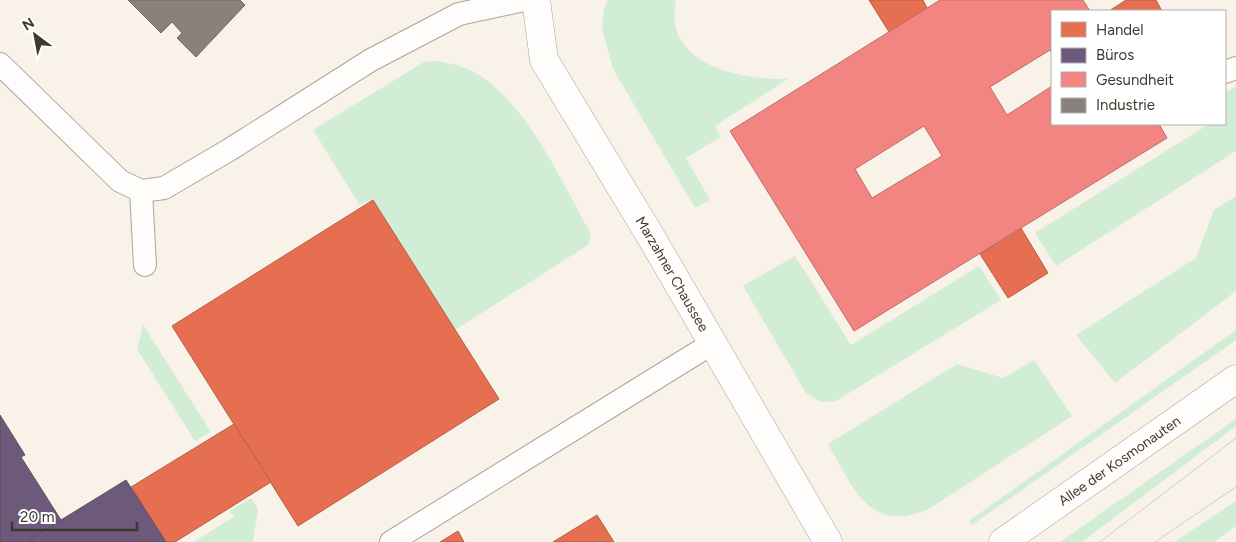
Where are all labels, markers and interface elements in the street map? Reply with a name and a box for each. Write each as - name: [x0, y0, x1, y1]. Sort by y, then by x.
- north arrow: [10, 10, 60, 60]
- legend: [1051, 10, 1226, 125]
- text: N: [19, 14, 37, 34]
- text: Handel: [1096, 21, 1144, 39]
- text: Büros: [1096, 46, 1134, 64]
- text: Gesundheit: [1096, 71, 1174, 89]
- text: Industrie: [1096, 96, 1155, 114]
- street label: Marzahner Chaussee: [632, 213, 713, 335]
- street label: Allee der Kosmonauten: [1055, 412, 1184, 509]
- scale bar: [12, 500, 138, 532]
- text: 20 m: [20, 508, 54, 526]

